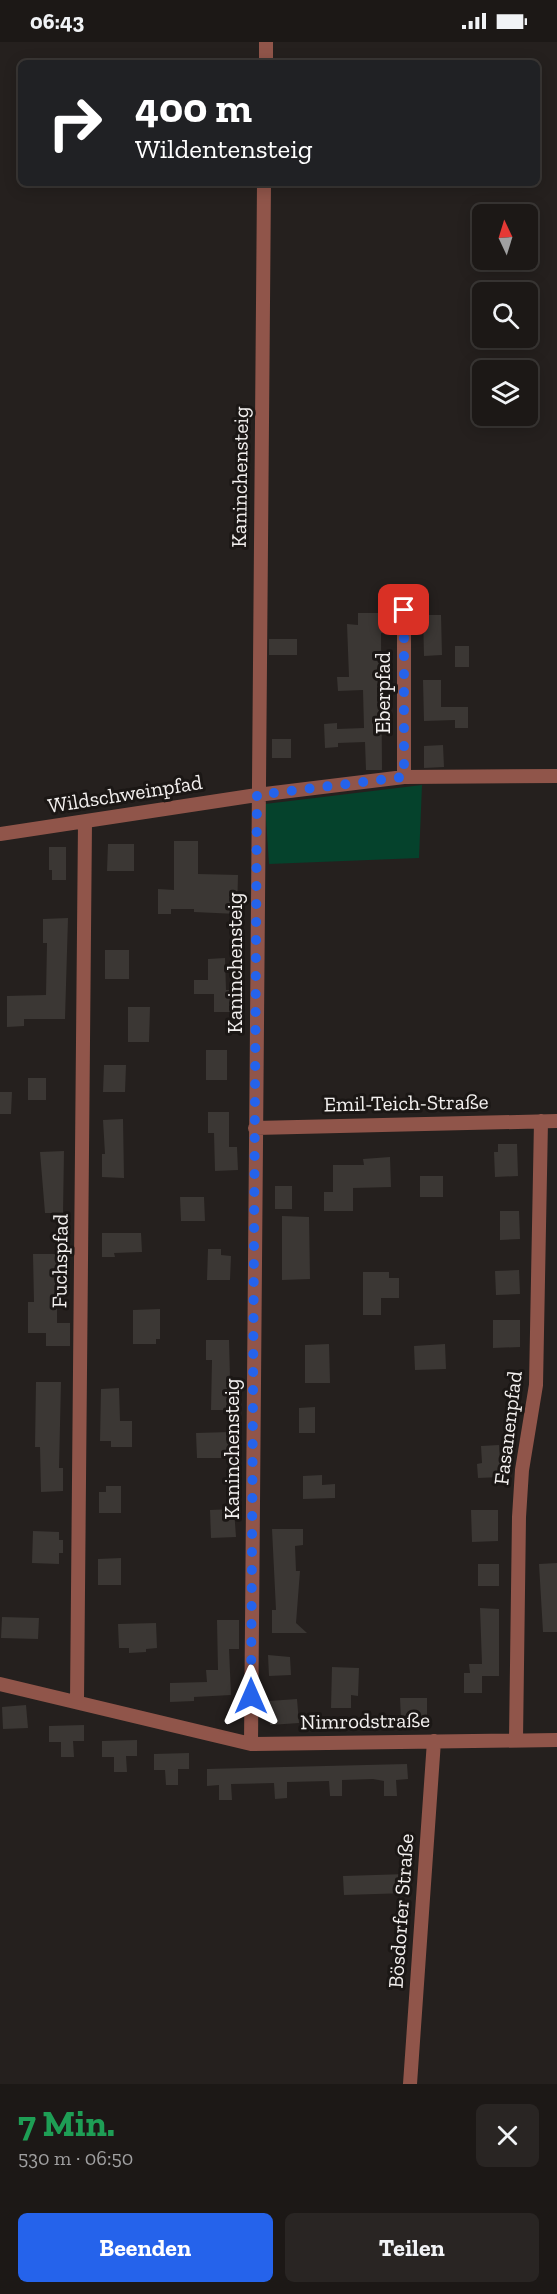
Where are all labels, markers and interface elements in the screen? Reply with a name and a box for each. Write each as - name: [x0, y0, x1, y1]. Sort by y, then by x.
- text: 06:43: [30, 8, 84, 35]
- text: 400 m: [135, 82, 252, 133]
- icon: right: [36, 84, 114, 162]
- text: Wildentensteig: [135, 133, 313, 165]
- north arrow: [472, 204, 538, 270]
- map controls: [472, 204, 538, 426]
- button: search: [472, 282, 538, 348]
- button: layers: [472, 360, 538, 426]
- street label: Kaninchensteig: [226, 406, 253, 548]
- pin: [378, 584, 429, 635]
- icon: arrive: [387, 593, 420, 626]
- street label: Eberpfad: [370, 651, 395, 734]
- street label: Wildschweinpfad: [46, 769, 204, 818]
- street label: Kaninchensteig: [222, 892, 247, 1034]
- street label: Emil-Teich-Straße: [323, 1089, 489, 1116]
- street label: Fuchspfad: [46, 1213, 73, 1308]
- street label: Fasanenpfad: [488, 1369, 527, 1486]
- street label: Kaninchensteig: [219, 1378, 244, 1520]
- position arrow: [219, 1664, 283, 1728]
- street label: Nimrodstraße: [300, 1707, 430, 1734]
- street label: Bösdorfer Straße: [383, 1833, 418, 1989]
- text: 7 Min.: [18, 2102, 115, 2145]
- button: close: [476, 2104, 539, 2167]
- text: 530 m · 06:50: [18, 2146, 133, 2170]
- button: Beenden: [18, 2213, 273, 2282]
- button: Teilen: [285, 2213, 539, 2282]

